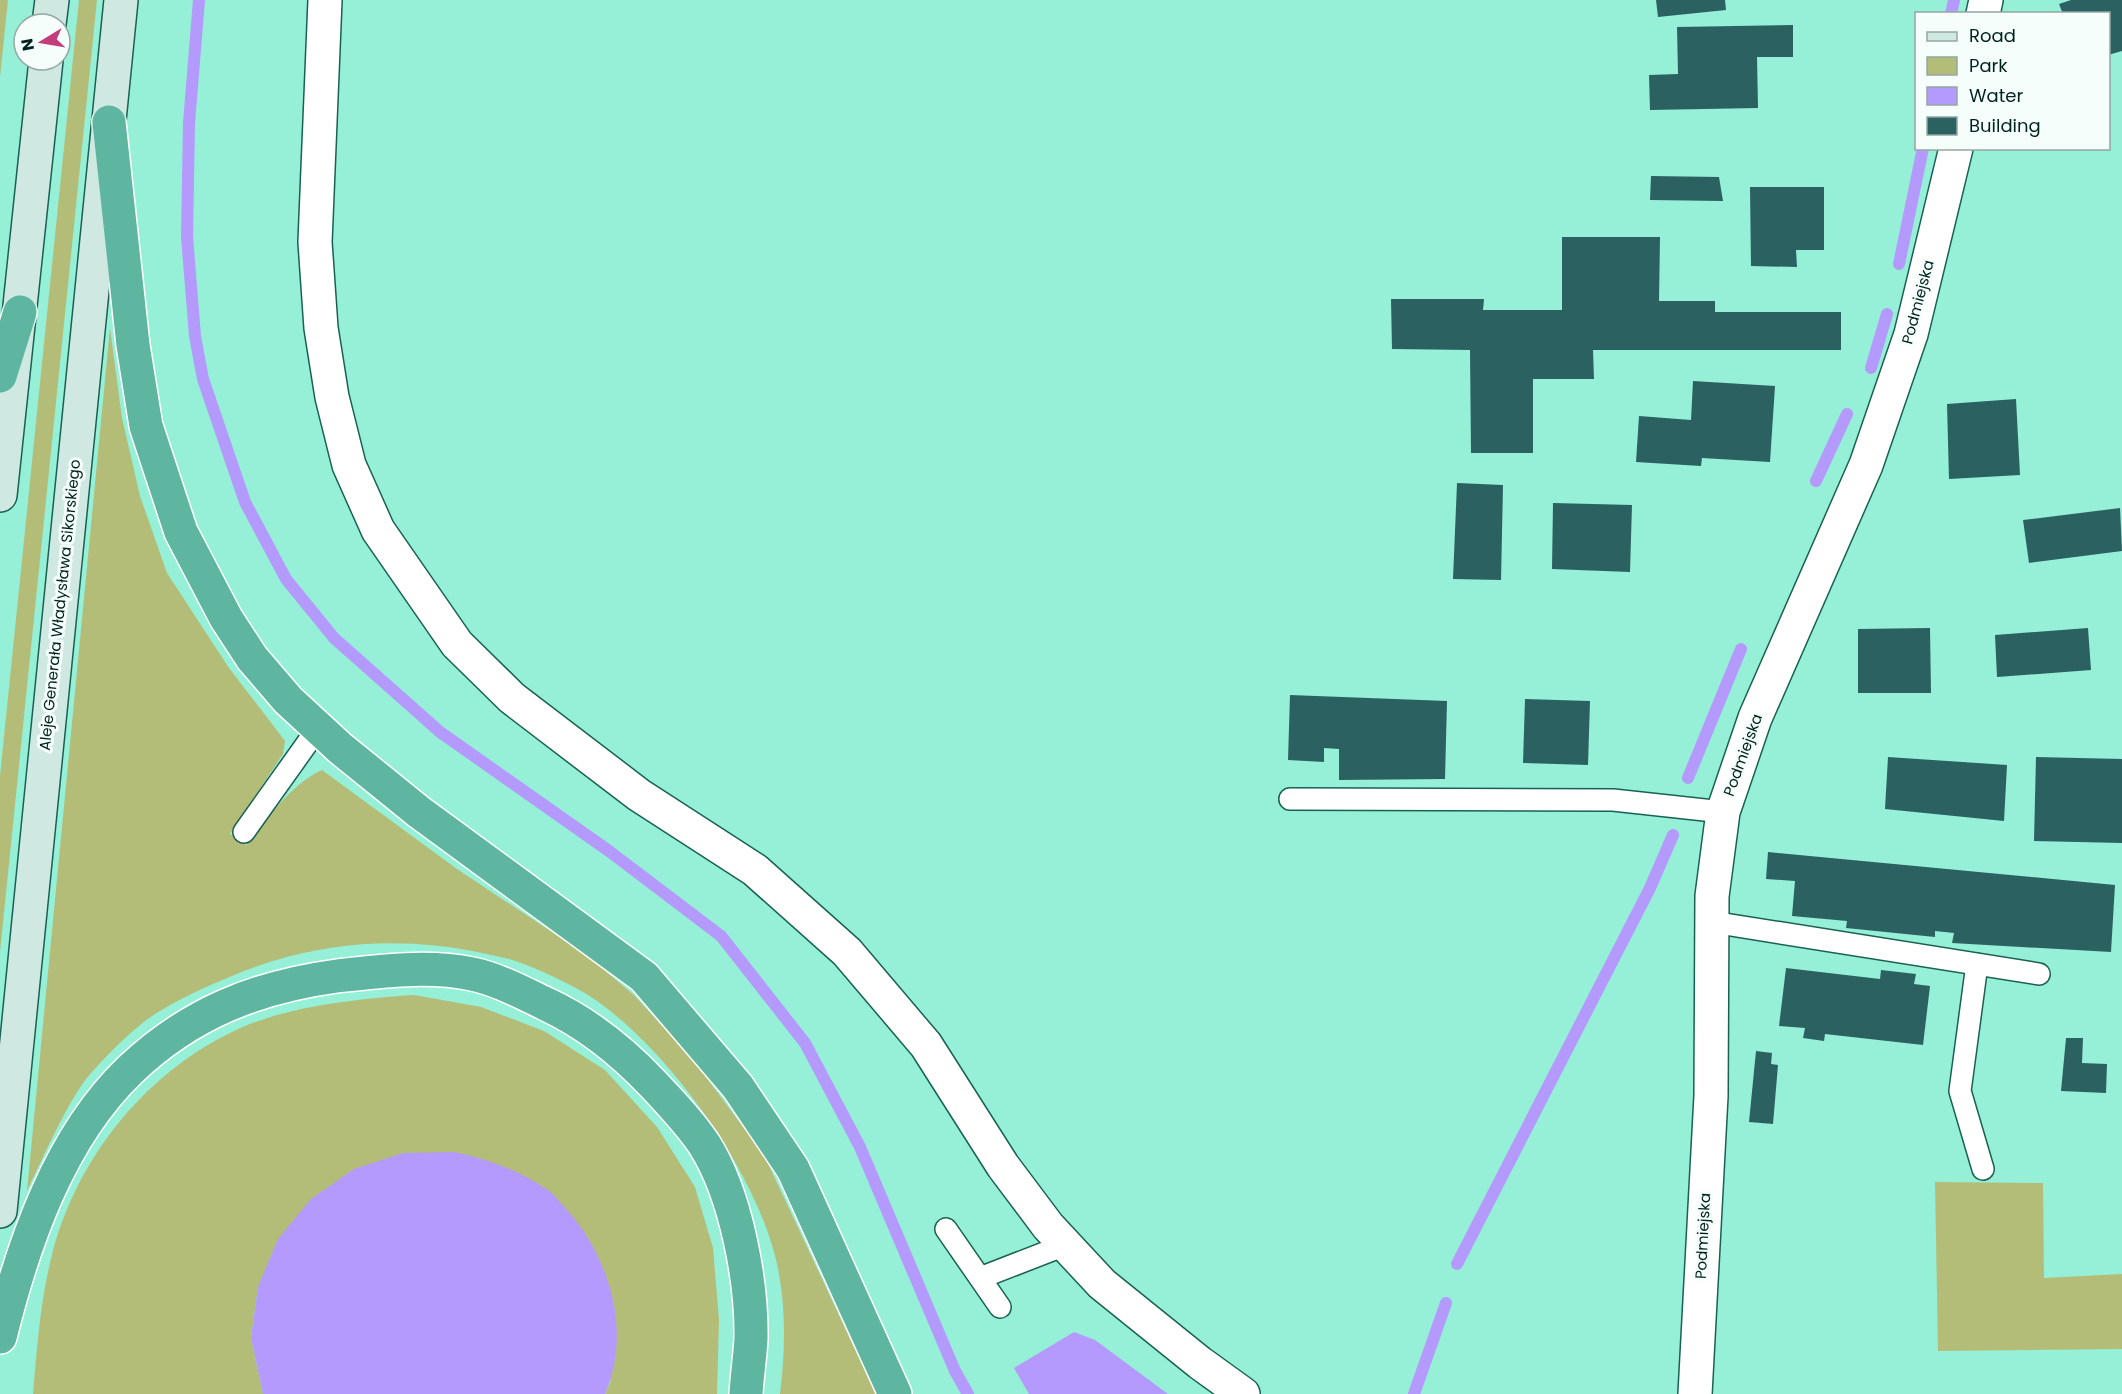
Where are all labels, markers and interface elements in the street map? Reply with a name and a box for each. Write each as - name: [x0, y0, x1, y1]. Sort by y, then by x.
- north arrow: [12, 12, 72, 72]
- legend: [1915, 12, 2110, 150]
- text: Road: [1969, 23, 2016, 48]
- text: N: [15, 37, 40, 53]
- text: Park: [1969, 53, 2008, 78]
- text: Water: [1969, 83, 2023, 108]
- text: Building: [1969, 113, 2041, 138]
- street label: Podmiejska: [1896, 257, 1939, 346]
- street label: Aleje Generała Władysława Sikorskiego: [34, 458, 85, 752]
- street label: Podmiejska: [1718, 711, 1767, 799]
- street label: Podmiejska: [1690, 1192, 1715, 1280]

